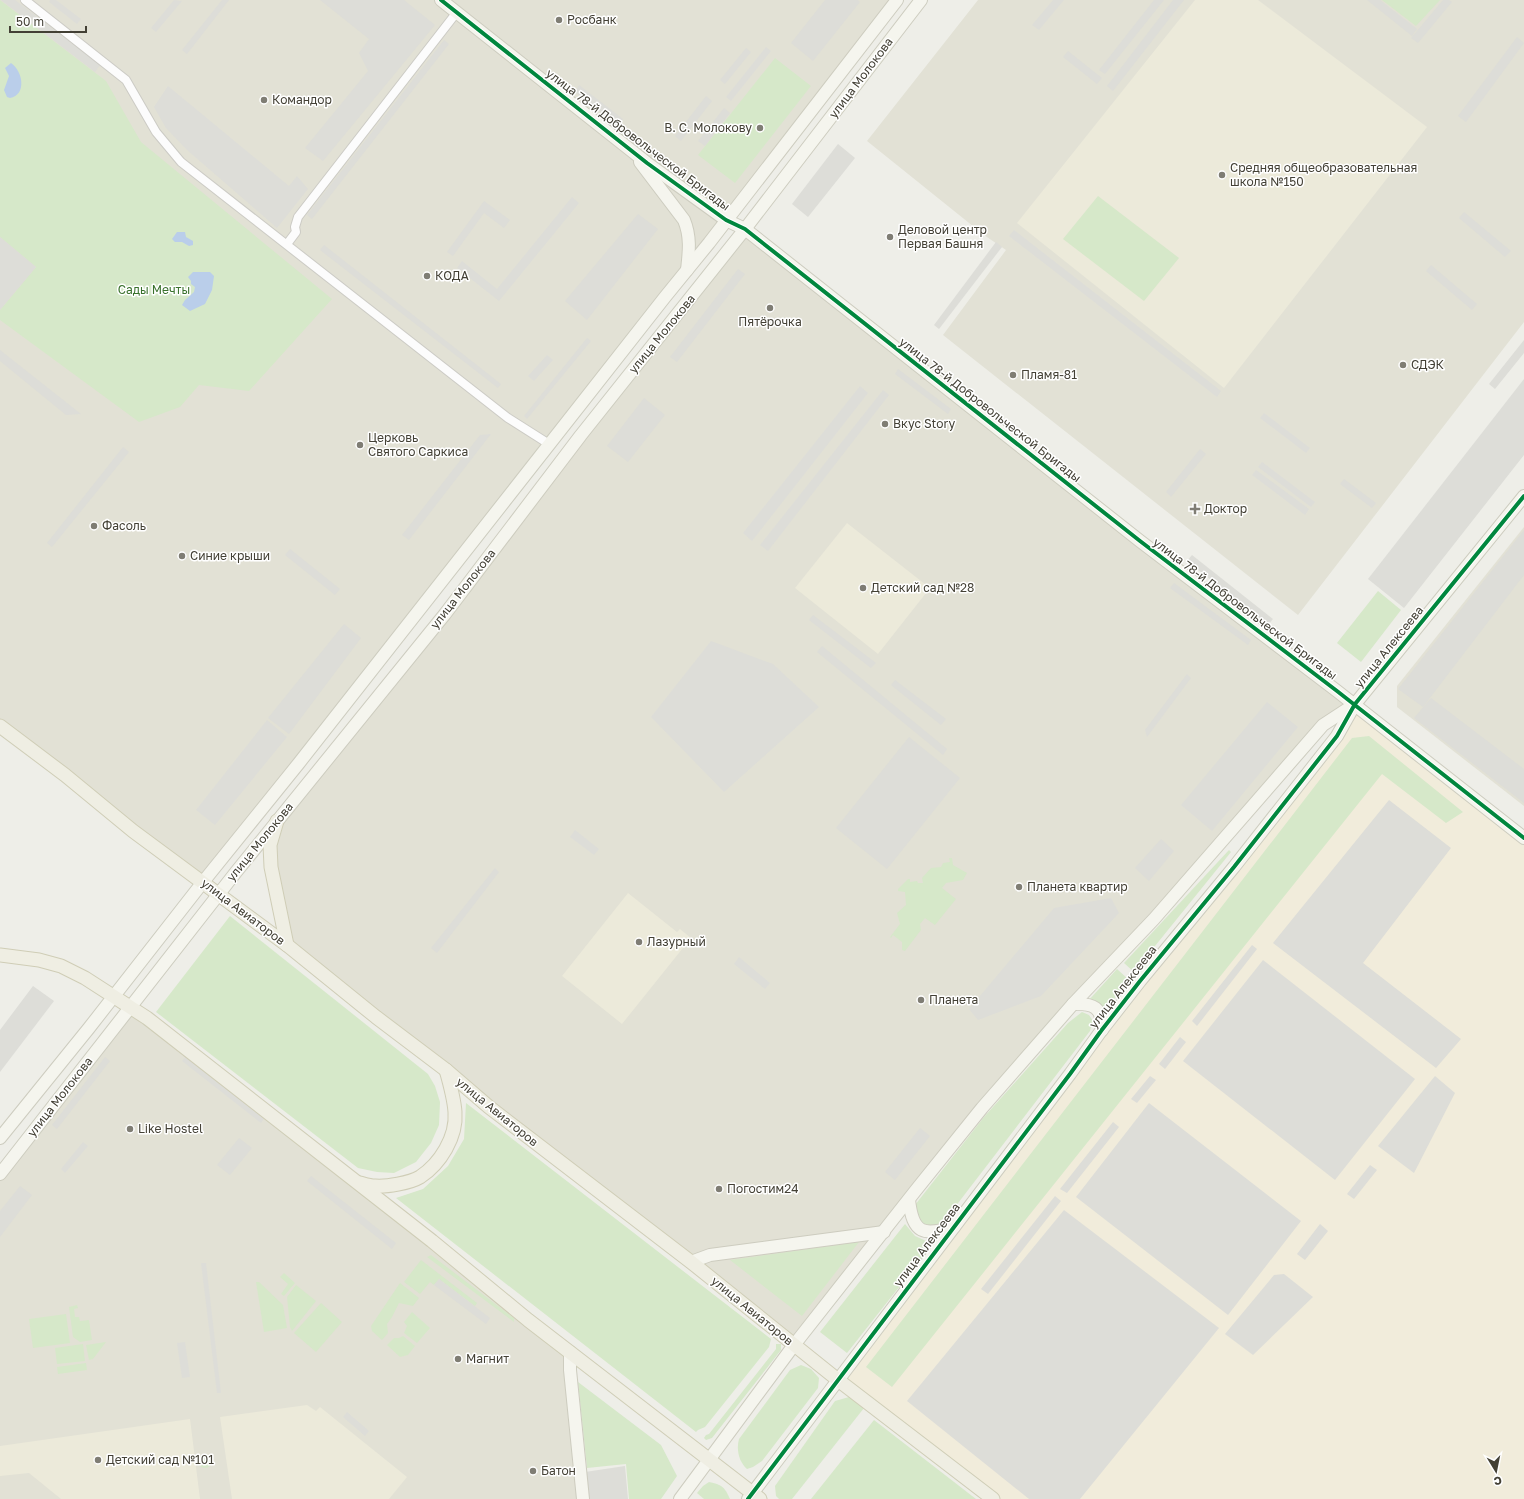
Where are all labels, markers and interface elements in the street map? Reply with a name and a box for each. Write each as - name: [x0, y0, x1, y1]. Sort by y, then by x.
- scale bar: [10, 8, 86, 34]
- place label: Росбанк: [567, 12, 617, 27]
- text: 50 m: [16, 14, 44, 29]
- marker: Росбанк: [554, 15, 564, 25]
- street label: улица Молокова: [825, 34, 896, 121]
- street label: улица 78-й Добровольческой Бригады: [543, 65, 733, 214]
- place label: Командор: [272, 92, 332, 107]
- marker: Командор: [259, 95, 269, 105]
- place label: В. С. Молокову: [664, 120, 752, 135]
- marker: В. С. Молокову: [755, 123, 765, 133]
- place label: Средняя общеобразовательная школа №150: [1230, 160, 1417, 189]
- marker: Средняя общеобразовательная школа №150: [1217, 170, 1227, 180]
- place label: Деловой центр Первая Башня: [898, 222, 987, 251]
- marker: Деловой центр Первая Башня: [885, 232, 895, 242]
- place label: КОДА: [435, 268, 469, 283]
- marker: КОДА: [422, 271, 432, 281]
- park label: Сады Мечты: [118, 282, 190, 297]
- street label: улица Молокова: [625, 291, 698, 376]
- marker: Пятёрочка: [765, 303, 775, 313]
- place label: Пятёрочка: [738, 314, 802, 329]
- street label: улица 78-й Добровольческой Бригады: [896, 334, 1084, 485]
- place label: СДЭК: [1411, 357, 1445, 372]
- marker: СДЭК: [1398, 360, 1408, 370]
- place label: Пламя-81: [1021, 367, 1077, 382]
- marker: Пламя-81: [1008, 370, 1018, 380]
- place label: Вкус Story: [893, 416, 956, 431]
- marker: Вкус Story: [880, 419, 890, 429]
- place label: Церковь Святого Саркиса: [368, 430, 468, 459]
- marker: Церковь Святого Саркиса: [355, 440, 365, 450]
- place label: Доктор: [1204, 501, 1247, 516]
- marker: Доктор: [1189, 503, 1201, 515]
- place label: Фасоль: [102, 518, 146, 533]
- marker: Фасоль: [89, 521, 99, 531]
- street label: улица 78-й Добровольческой Бригады: [1150, 534, 1340, 683]
- street label: улица Молокова: [427, 546, 498, 632]
- place label: Синие крыши: [190, 548, 270, 563]
- marker: Синие крыши: [177, 551, 187, 561]
- place label: Детский сад №28: [871, 580, 974, 595]
- marker: Детский сад №28: [858, 583, 868, 593]
- street label: улица Алексеева: [1351, 603, 1426, 691]
- street label: улица Молокова: [223, 799, 296, 884]
- street label: улица Авиаторов: [198, 875, 288, 948]
- place label: Планета квартир: [1027, 879, 1128, 894]
- marker: Планета квартир: [1014, 882, 1024, 892]
- place label: Лазурный: [647, 934, 706, 949]
- marker: Лазурный: [634, 937, 644, 947]
- street label: улица Алексеева: [1086, 942, 1160, 1031]
- place label: Планета: [929, 992, 978, 1007]
- marker: Планета: [916, 995, 926, 1005]
- street label: улица Молокова: [24, 1054, 95, 1140]
- street label: улица Авиаторов: [453, 1074, 542, 1149]
- place label: Like Hostel: [138, 1121, 203, 1136]
- marker: Like Hostel: [125, 1124, 135, 1134]
- place label: Погостим24: [727, 1181, 798, 1196]
- marker: Погостим24: [714, 1184, 724, 1194]
- street label: улица Алексеева: [890, 1200, 963, 1290]
- street label: улица Авиаторов: [708, 1273, 797, 1348]
- place label: Магнит: [466, 1351, 509, 1366]
- marker: Магнит: [453, 1354, 463, 1364]
- north arrow: [1476, 1451, 1516, 1491]
- place label: Детский сад №101: [106, 1452, 214, 1467]
- marker: Детский сад №101: [93, 1455, 103, 1465]
- place label: Батон: [541, 1463, 576, 1478]
- marker: Батон: [528, 1466, 538, 1476]
- text: С: [1493, 1474, 1503, 1488]

